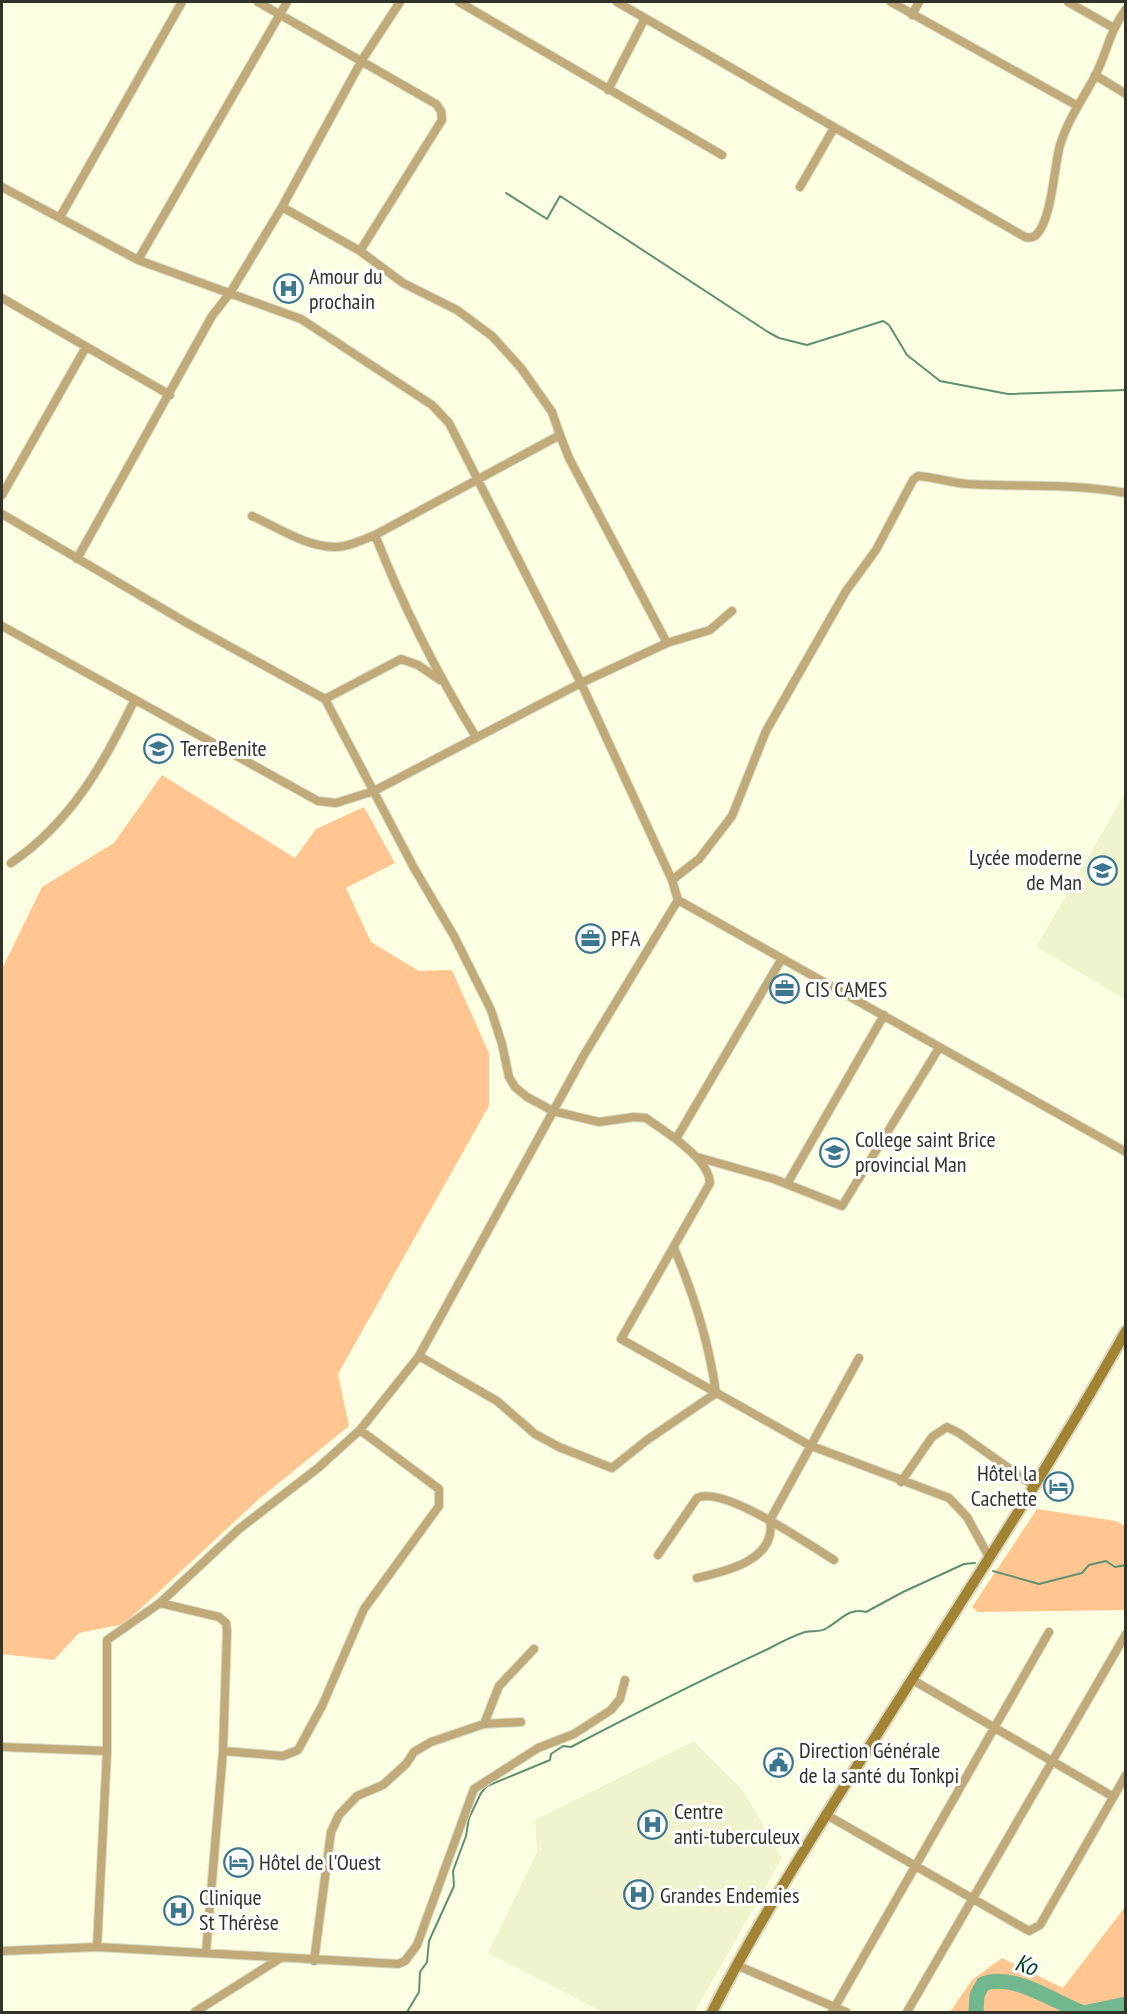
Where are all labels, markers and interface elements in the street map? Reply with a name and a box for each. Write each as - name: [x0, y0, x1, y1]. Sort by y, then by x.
- place label: Amour du prochain: [309, 262, 383, 315]
- hospital icon: Amour du prochain: [272, 273, 304, 305]
- school or university icon: TerreBenite: [143, 732, 175, 764]
- place label: TerreBenite: [180, 734, 267, 762]
- place label: Lycée moderne de Man: [969, 843, 1082, 896]
- school or university icon: Lycée moderne de Man: [1087, 854, 1119, 886]
- office icon: PFA: [574, 922, 606, 954]
- place label: PFA: [611, 924, 641, 952]
- office icon: CIS CAMES: [768, 973, 800, 1005]
- place label: CIS CAMES: [805, 975, 887, 1003]
- place label: College saint Brice provincial Man: [855, 1125, 995, 1178]
- school or university icon: College saint Brice provincial Man: [818, 1136, 850, 1168]
- place label: Hôtel la Cachette: [971, 1459, 1037, 1512]
- hotel icon: Hôtel la Cachette: [1042, 1470, 1074, 1502]
- place label: Direction Générale de la santé du Tonkpi: [799, 1736, 959, 1789]
- public building icon: Direction Générale de la santé du Tonkpi: [762, 1747, 794, 1779]
- place label: Centre anti-tuberculeux: [674, 1797, 800, 1850]
- hospital icon: Centre anti-tuberculeux: [637, 1808, 669, 1840]
- hotel icon: Hôtel de l'Ouest: [222, 1846, 254, 1878]
- place label: Hôtel de l'Ouest: [259, 1848, 381, 1876]
- hospital icon: Grandes Endemies: [623, 1879, 655, 1911]
- place label: Grandes Endemies: [660, 1881, 799, 1909]
- place label: Clinique St Thérèse: [199, 1883, 279, 1936]
- hospital icon: Clinique St Thérèse: [162, 1894, 194, 1926]
- water label: Ko: [1011, 1946, 1043, 1983]

